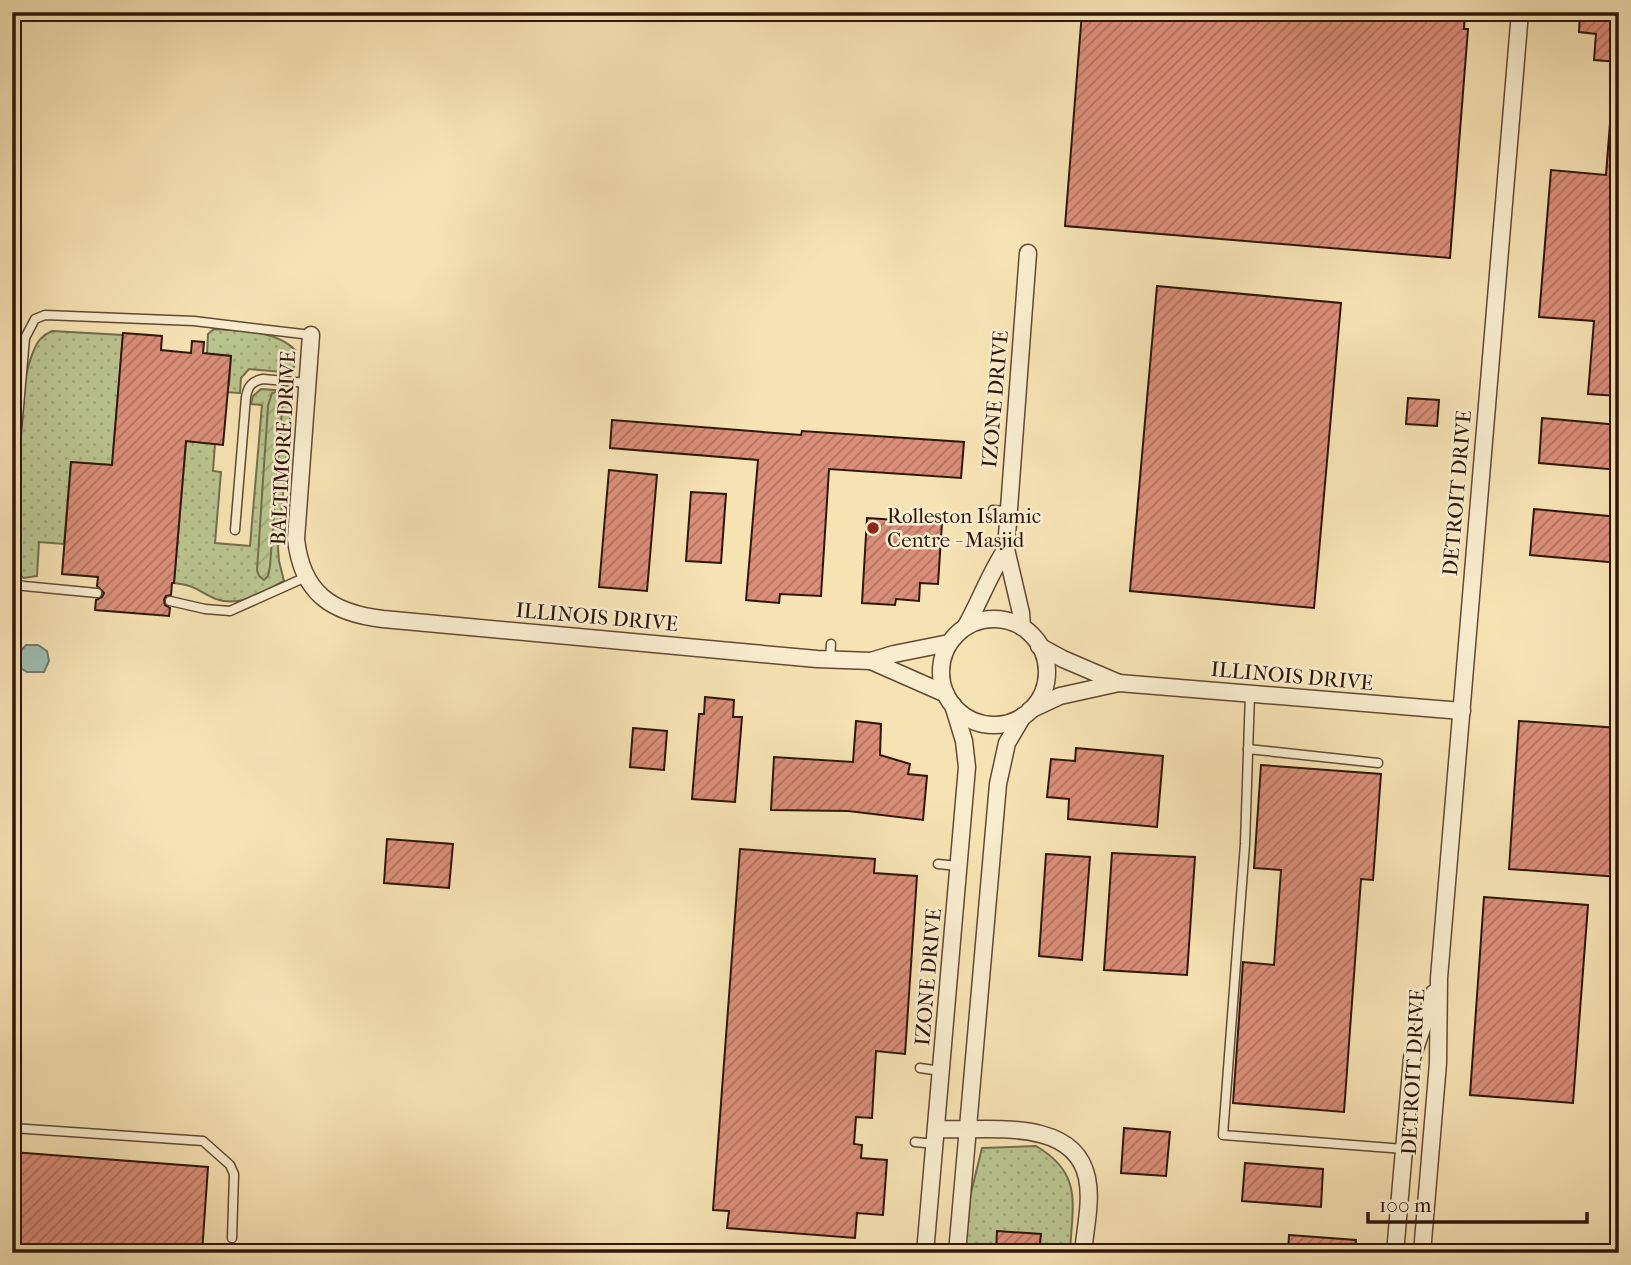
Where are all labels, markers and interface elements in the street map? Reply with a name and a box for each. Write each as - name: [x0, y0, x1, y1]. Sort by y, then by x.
- street label: IZONE DRIVE: [977, 329, 1013, 469]
- street label: BALTIMORE DRIVE: [266, 350, 300, 546]
- street label: DETROIT DRIVE: [1438, 409, 1476, 577]
- place label: Rolleston Islamic Centre - Masjid: [887, 504, 1041, 552]
- marker: Rolleston Islamic Centre - Masjid: [865, 520, 881, 536]
- street label: ILLINOIS DRIVE: [515, 598, 679, 636]
- street label: ILLINOIS DRIVE: [1210, 657, 1374, 695]
- street label: IZONE DRIVE: [910, 907, 946, 1047]
- street label: DETROIT DRIVE: [1397, 988, 1429, 1156]
- scale bar: [1368, 1181, 1587, 1225]
- text: 100 m: [1379, 1193, 1432, 1217]

